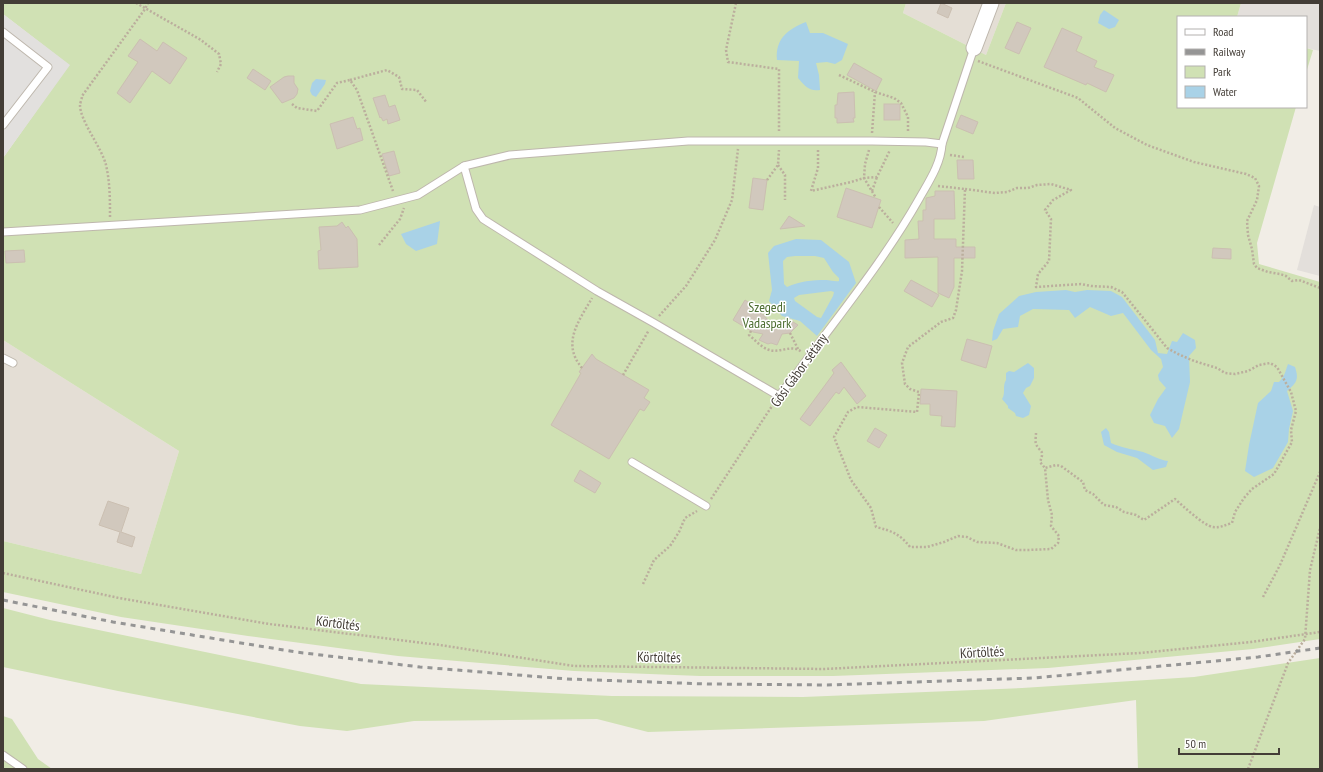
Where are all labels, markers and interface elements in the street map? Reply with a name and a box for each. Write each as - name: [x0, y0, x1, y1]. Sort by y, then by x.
- legend: [1177, 16, 1307, 108]
- text: Road: [1213, 24, 1233, 39]
- text: Railway: [1213, 44, 1246, 59]
- text: Park: [1213, 64, 1231, 79]
- text: Water: [1213, 84, 1238, 99]
- park label: Szegedi Vadaspark: [742, 298, 792, 332]
- street label: Gősi Gábor sétány: [766, 329, 832, 410]
- street label: Körtöltés: [315, 611, 361, 635]
- street label: Körtöltés: [960, 642, 1005, 662]
- street label: Körtöltés: [637, 648, 681, 666]
- scale bar: [1179, 730, 1279, 756]
- text: 50 m: [1185, 736, 1206, 751]

